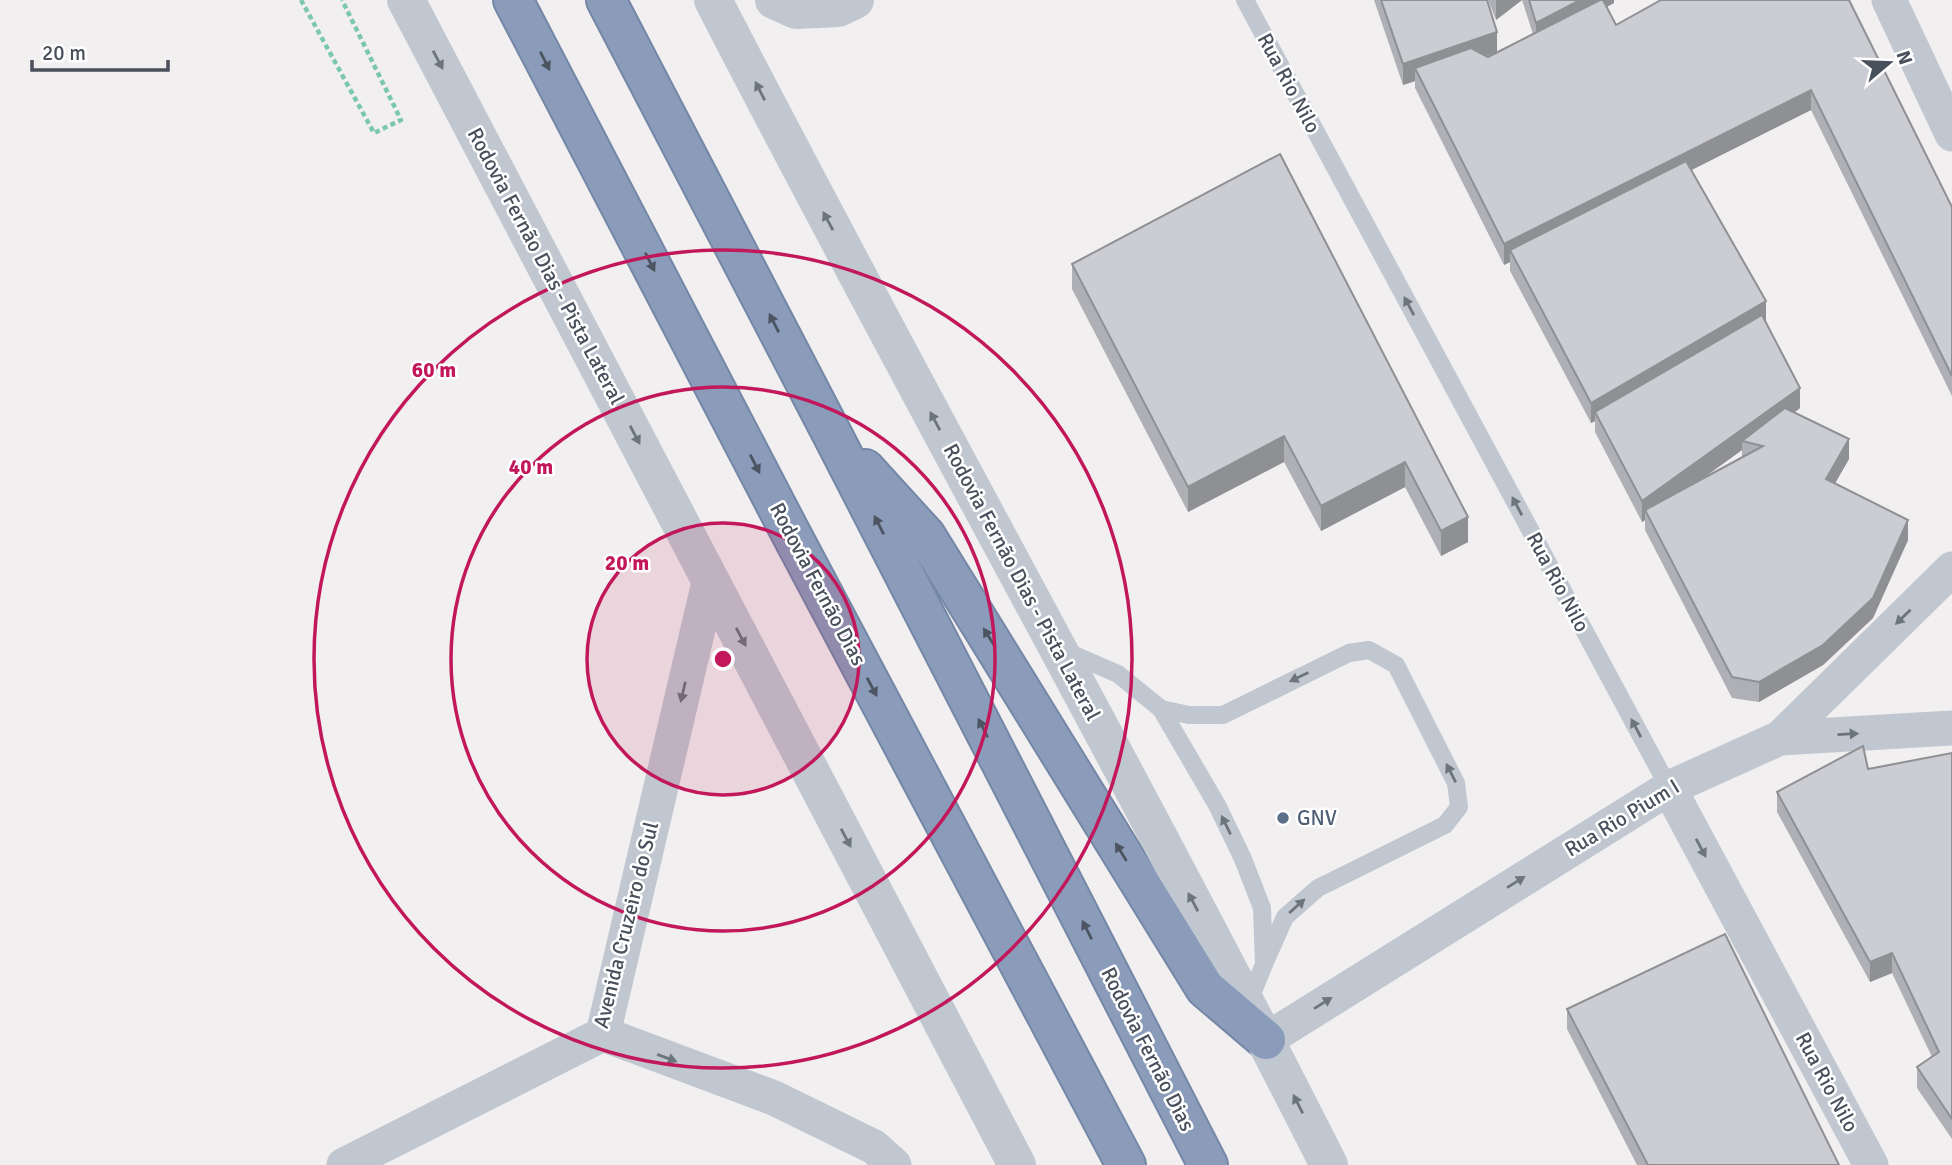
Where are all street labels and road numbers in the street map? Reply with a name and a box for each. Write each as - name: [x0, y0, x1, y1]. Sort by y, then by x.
- street label: Rua Rio Nilo: [1252, 29, 1326, 137]
- street label: Rodovia Fernão Dias - Pista Lateral: [462, 123, 630, 409]
- street label: Rodovia Fernão Dias - Pista Lateral: [938, 439, 1106, 725]
- street label: Rodovia Fernão Dias: [764, 498, 872, 670]
- street label: Rua Rio Nilo: [1521, 528, 1595, 636]
- street label: Rua Rio Pium I: [1560, 774, 1684, 862]
- street label: Avenida Cruzeiro do Sul: [588, 819, 664, 1031]
- street label: Rodovia Fernão Dias: [1095, 963, 1201, 1135]
- street label: Rua Rio Nilo: [1790, 1028, 1864, 1136]

